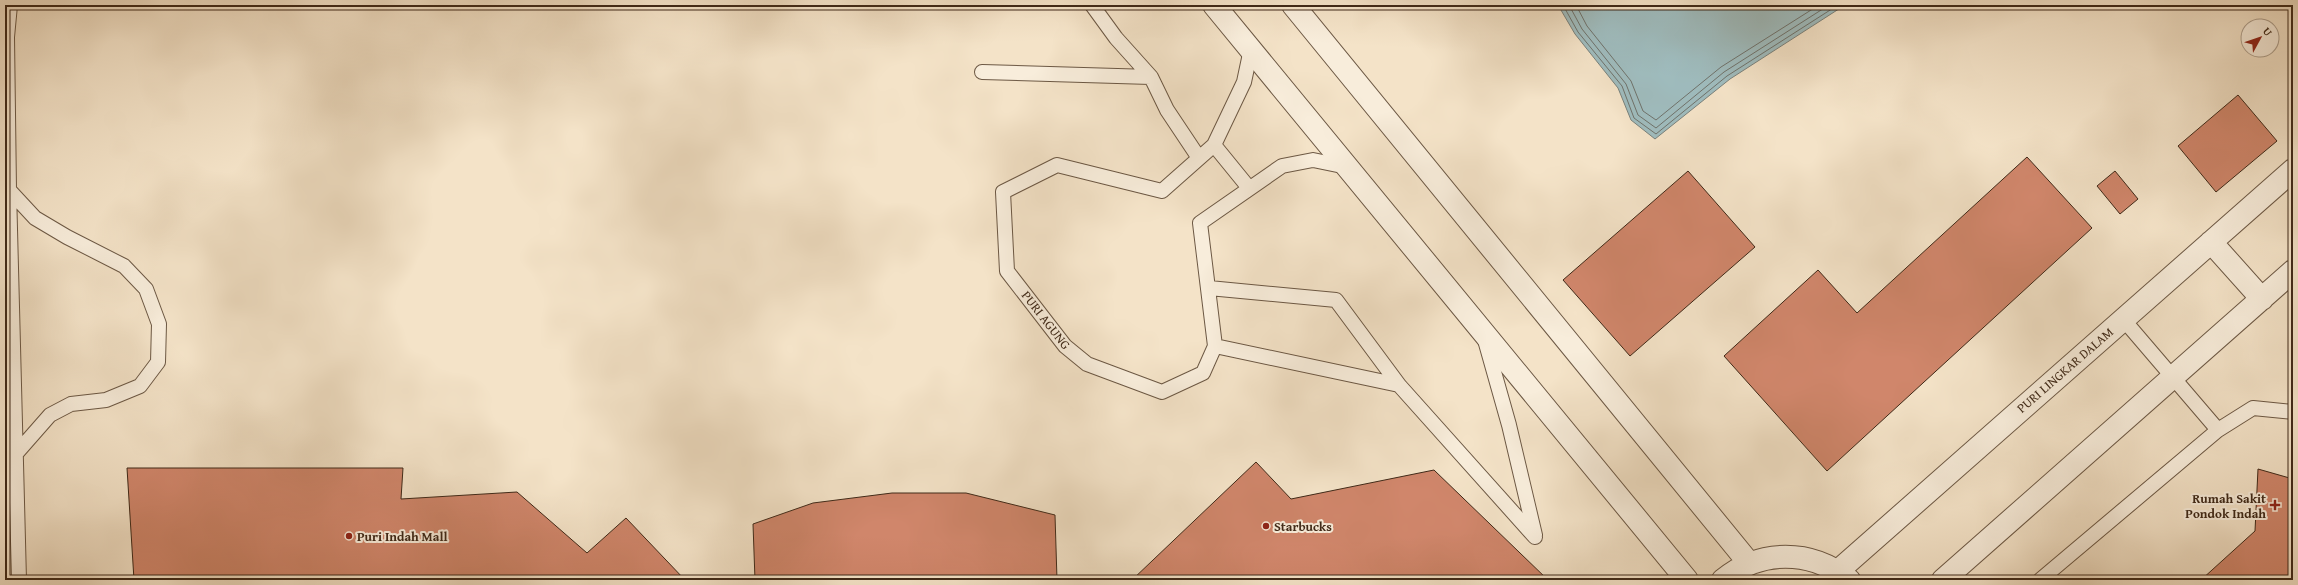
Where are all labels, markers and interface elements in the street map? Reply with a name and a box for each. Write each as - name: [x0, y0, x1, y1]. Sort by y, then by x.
- north arrow: [2240, 18, 2280, 58]
- text: U: [2259, 24, 2277, 40]
- street label: PURI AGUNG: [1017, 287, 1075, 354]
- street label: PURI LINGKAR DALAM: [2013, 322, 2118, 417]
- place label: Rumah Sakit Pondok Indah: [2185, 489, 2266, 523]
- marker: Rumah Sakit Pondok Indah: [2269, 499, 2281, 511]
- place label: Starbucks: [1274, 517, 1332, 536]
- marker: Starbucks: [1261, 521, 1271, 531]
- place label: Puri Indah Mall: [357, 527, 448, 546]
- marker: Puri Indah Mall: [344, 531, 354, 541]

